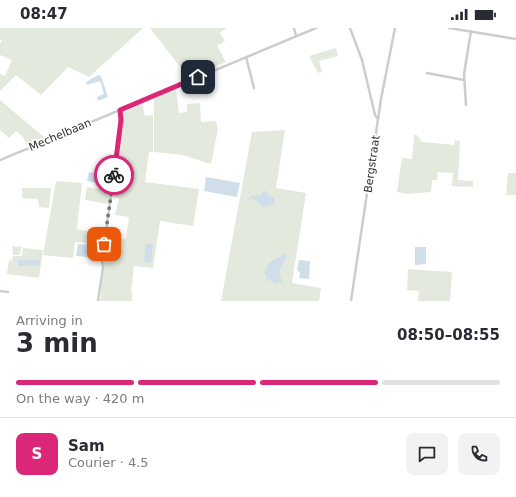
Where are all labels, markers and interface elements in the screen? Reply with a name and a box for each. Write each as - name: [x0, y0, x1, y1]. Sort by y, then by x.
- text: 08:47: [20, 5, 68, 23]
- pin: [181, 60, 215, 94]
- icon: home: [187, 66, 209, 88]
- street label: Mechelbaan: [27, 116, 93, 154]
- street label: Bergstraat: [362, 134, 383, 194]
- courier: [94, 155, 134, 195]
- icon: bike: [103, 164, 125, 186]
- pin: [87, 227, 121, 261]
- icon: bag: [93, 233, 115, 255]
- text: Arriving in: [16, 313, 83, 328]
- text: 08:50–08:55: [397, 326, 500, 344]
- text: 3 min: [16, 328, 98, 358]
- text: On the way · 420 m: [16, 391, 144, 406]
- button: chat: [406, 433, 448, 475]
- button: phone: [458, 433, 500, 475]
- text: Sam: [68, 437, 105, 455]
- text: S: [32, 445, 42, 463]
- text: Courier · 4.5: [68, 455, 149, 470]

